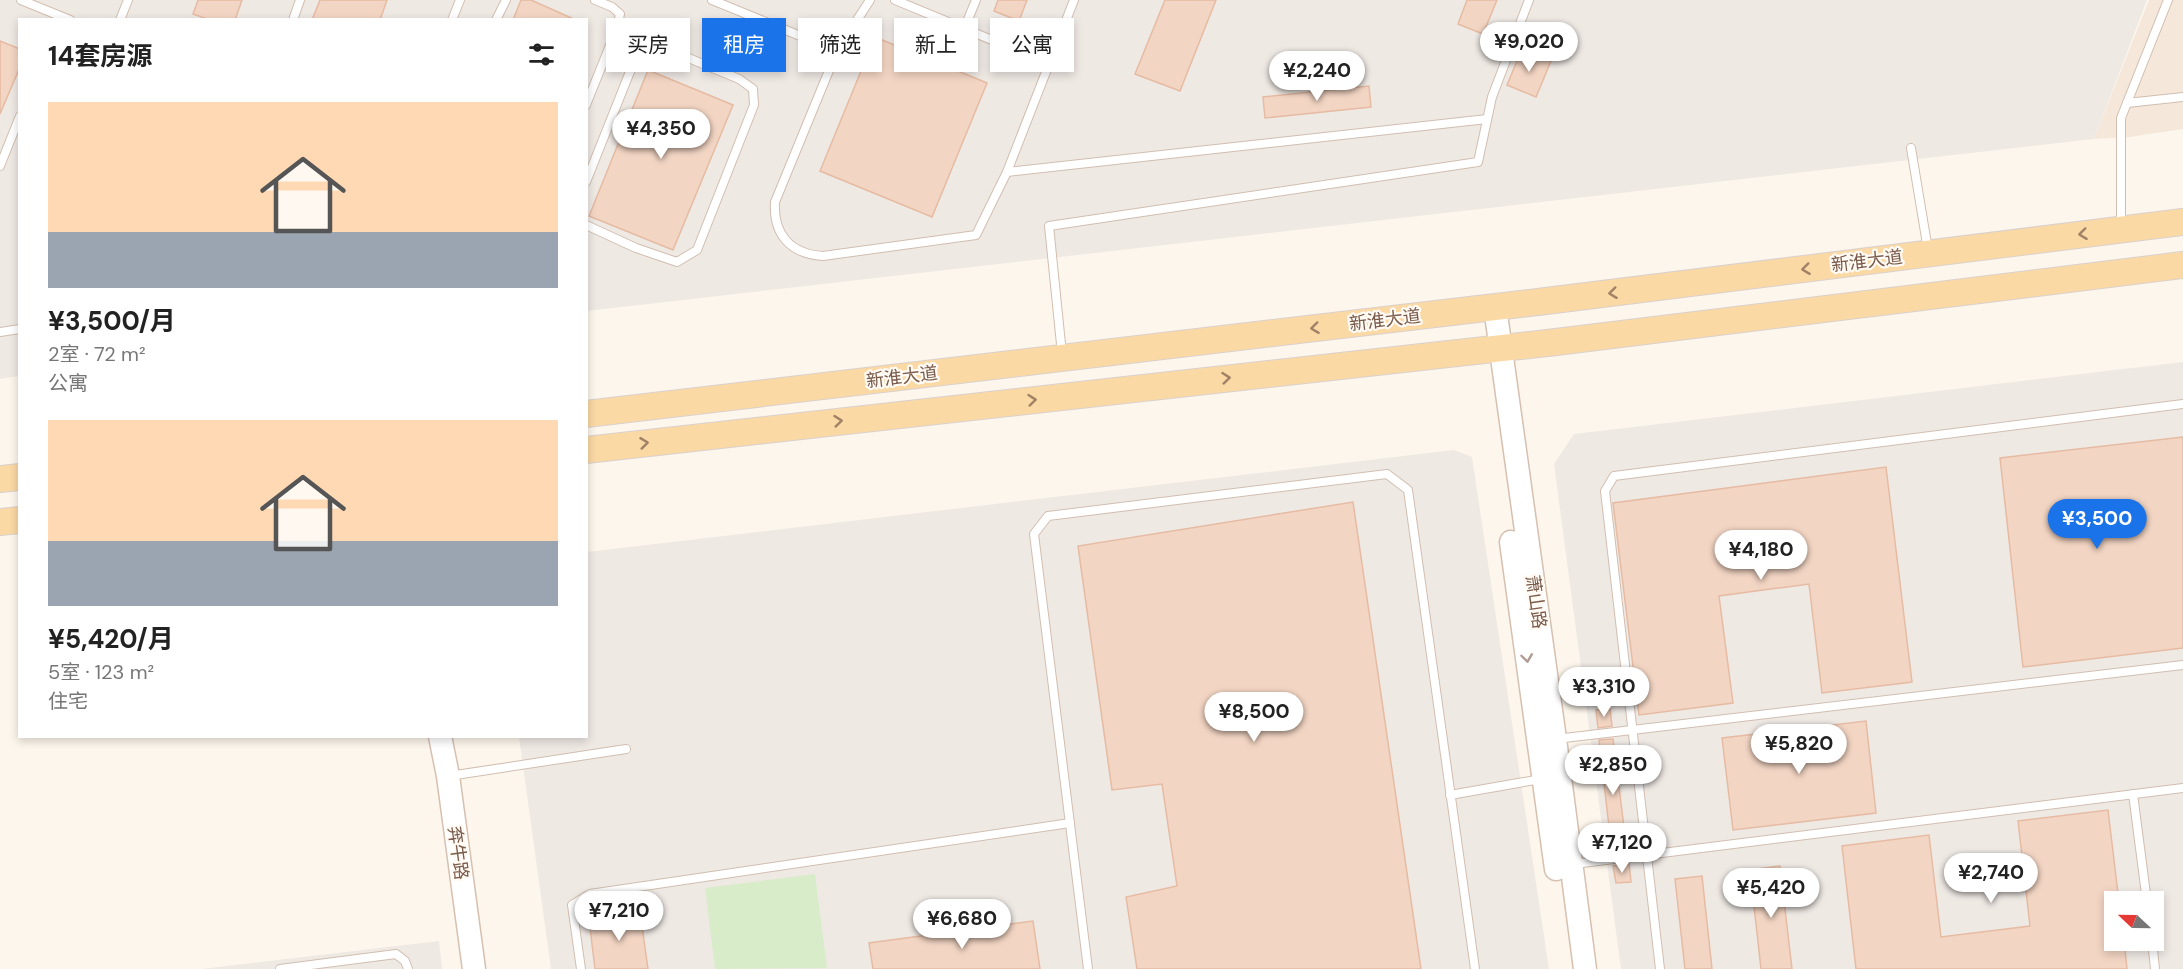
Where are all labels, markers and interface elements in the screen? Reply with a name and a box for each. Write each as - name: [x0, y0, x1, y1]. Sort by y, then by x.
- chip: 买房: [606, 18, 690, 72]
- chip: 租房: [702, 18, 786, 72]
- chip: 筛选: [798, 18, 882, 72]
- chip: 新上: [894, 18, 978, 72]
- chip: 公寓: [990, 18, 1074, 72]
- pin: ¥9,020: [1480, 22, 1578, 73]
- text: ¥9,020: [1494, 28, 1564, 54]
- icon: filters: [525, 38, 558, 71]
- text: 14套房源: [48, 39, 152, 73]
- pin: ¥2,240: [1268, 51, 1366, 102]
- text: ¥2,240: [1283, 57, 1351, 83]
- pin: ¥4,350: [612, 109, 710, 160]
- text: ¥4,350: [626, 115, 696, 141]
- icon: home: [249, 141, 357, 249]
- one-way arrow: [2079, 228, 2088, 240]
- street label: 新淮大道: [1830, 245, 1904, 277]
- one-way arrow: [1802, 262, 1811, 275]
- one-way arrow: [1608, 286, 1617, 299]
- text: ¥3,500/月: [48, 304, 176, 338]
- street label: 新淮大道: [1348, 304, 1422, 336]
- one-way arrow: [1310, 322, 1320, 334]
- text: 2室 · 72 m²: [48, 341, 146, 367]
- street label: 新淮大道: [865, 361, 939, 393]
- text: 公寓: [48, 370, 88, 396]
- one-way arrow: [1221, 372, 1230, 385]
- one-way arrow: [1028, 394, 1037, 406]
- one-way arrow: [834, 415, 843, 428]
- one-way arrow: [640, 437, 649, 449]
- icon: home: [249, 459, 357, 567]
- pin: ¥3,500: [2048, 499, 2146, 550]
- text: ¥3,500: [2062, 505, 2132, 531]
- pin: ¥4,180: [1712, 530, 1810, 581]
- text: ¥4,180: [1729, 536, 1793, 562]
- street label: 萧山路: [1520, 574, 1552, 630]
- text: ¥5,420/月: [48, 622, 174, 656]
- one-way arrow: [1520, 654, 1533, 663]
- text: 5室 · 123 m²: [48, 659, 154, 685]
- pin: ¥3,310: [1555, 667, 1653, 718]
- text: ¥3,310: [1572, 673, 1636, 699]
- text: 住宅: [48, 688, 88, 714]
- pin: ¥8,500: [1205, 692, 1303, 743]
- text: ¥8,500: [1218, 698, 1290, 724]
- pin: ¥5,820: [1750, 724, 1848, 775]
- text: ¥5,820: [1765, 730, 1833, 756]
- pin: ¥2,850: [1564, 745, 1662, 796]
- text: ¥2,850: [1579, 751, 1647, 777]
- pin: ¥7,120: [1573, 823, 1671, 874]
- street label: 奔牛路: [442, 825, 474, 881]
- text: ¥7,120: [1591, 829, 1653, 855]
- pin: ¥2,740: [1942, 853, 2040, 904]
- text: ¥2,740: [1958, 859, 2024, 885]
- pin: ¥5,420: [1722, 868, 1820, 919]
- text: ¥5,420: [1737, 874, 1805, 900]
- pin: ¥7,210: [570, 891, 668, 942]
- north arrow: [2104, 891, 2164, 951]
- map controls: [2104, 891, 2164, 951]
- text: ¥7,210: [588, 897, 650, 923]
- pin: ¥6,680: [913, 899, 1011, 950]
- text: ¥6,680: [927, 905, 997, 931]

